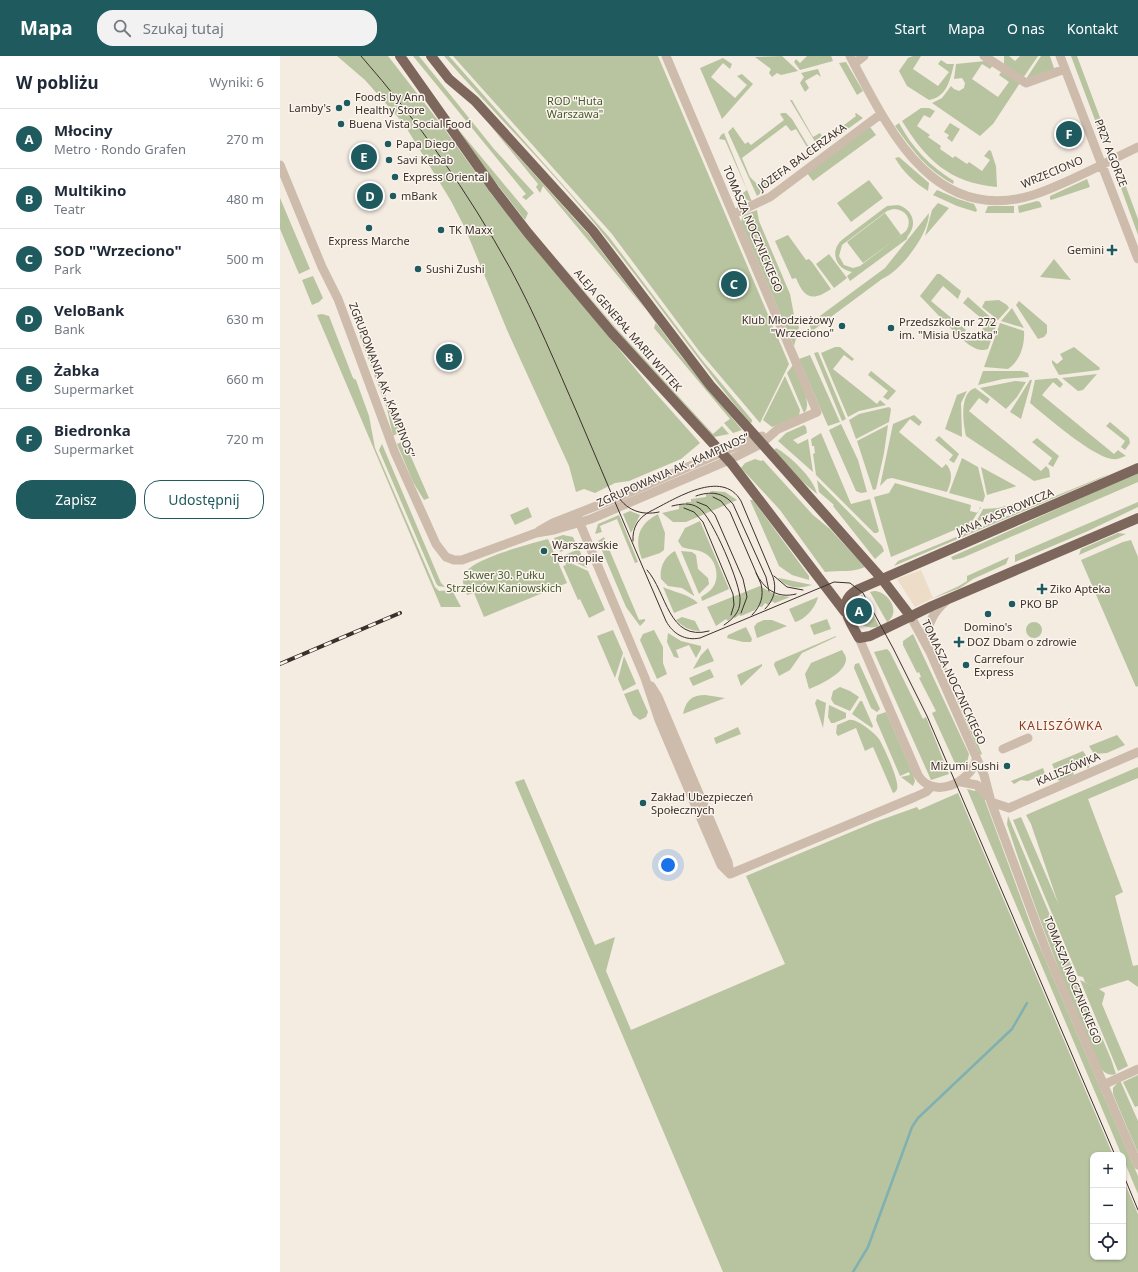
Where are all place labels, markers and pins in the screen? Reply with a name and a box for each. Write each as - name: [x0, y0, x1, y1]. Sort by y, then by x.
- place label: Foods by Ann Healthy Store: [355, 89, 425, 117]
- marker: Foods by Ann Healthy Store: [342, 98, 352, 108]
- place label: Lamby's: [289, 100, 331, 115]
- marker: Lamby's: [334, 103, 344, 113]
- place label: Buena Vista Social Food: [349, 116, 471, 131]
- marker: Buena Vista Social Food: [336, 119, 346, 129]
- pin: F: [1056, 119, 1082, 149]
- place label: Papa Diego: [396, 136, 455, 151]
- marker: Papa Diego: [383, 139, 393, 149]
- pin: E: [351, 142, 377, 172]
- place label: Savi Kebab: [397, 152, 453, 167]
- marker: Savi Kebab: [384, 155, 394, 165]
- place label: Express Oriental: [403, 169, 488, 184]
- marker: Express Oriental: [390, 172, 400, 182]
- pin: D: [357, 181, 383, 211]
- place label: mBank: [401, 188, 437, 203]
- marker: mBank: [388, 191, 398, 201]
- place label: TK Maxx: [449, 222, 493, 237]
- marker: Express Marche: [364, 223, 374, 233]
- marker: TK Maxx: [436, 225, 446, 235]
- place label: Express Marche: [328, 233, 410, 248]
- place label: Gemini: [1067, 242, 1104, 257]
- marker: Gemini: [1107, 245, 1117, 255]
- place label: Sushi Zushi: [426, 261, 485, 276]
- marker: Sushi Zushi: [413, 264, 423, 274]
- pin: C: [721, 269, 747, 299]
- place label: Klub Młodzieżowy "Wrzeciono": [742, 312, 834, 340]
- place label: Przedszkole nr 272 im. "Misia Uszatka": [899, 314, 997, 342]
- marker: Klub Młodzieżowy "Wrzeciono": [837, 321, 847, 331]
- marker: Przedszkole nr 272 im. "Misia Uszatka": [886, 323, 896, 333]
- pin: B: [436, 342, 462, 372]
- place label: Warszawskie Termopile: [552, 537, 618, 565]
- marker: Warszawskie Termopile: [539, 546, 549, 556]
- place label: Ziko Apteka: [1050, 581, 1111, 596]
- marker: Ziko Apteka: [1037, 584, 1047, 594]
- pin: A: [846, 596, 872, 626]
- place label: PKO BP: [1020, 596, 1059, 611]
- marker: PKO BP: [1007, 599, 1017, 609]
- marker: Domino's: [983, 609, 993, 619]
- place label: Domino's: [964, 619, 1012, 634]
- place label: DOZ Dbam o zdrowie: [967, 634, 1077, 649]
- marker: DOZ Dbam o zdrowie: [954, 637, 964, 647]
- place label: Carrefour Express: [974, 651, 1024, 679]
- marker: Carrefour Express: [961, 660, 971, 670]
- place label: Mizumi Sushi: [930, 758, 999, 773]
- marker: Mizumi Sushi: [1002, 761, 1012, 771]
- place label: Zakład Ubezpieczeń Społecznych: [651, 789, 753, 817]
- marker: Zakład Ubezpieczeń Społecznych: [638, 798, 648, 808]

